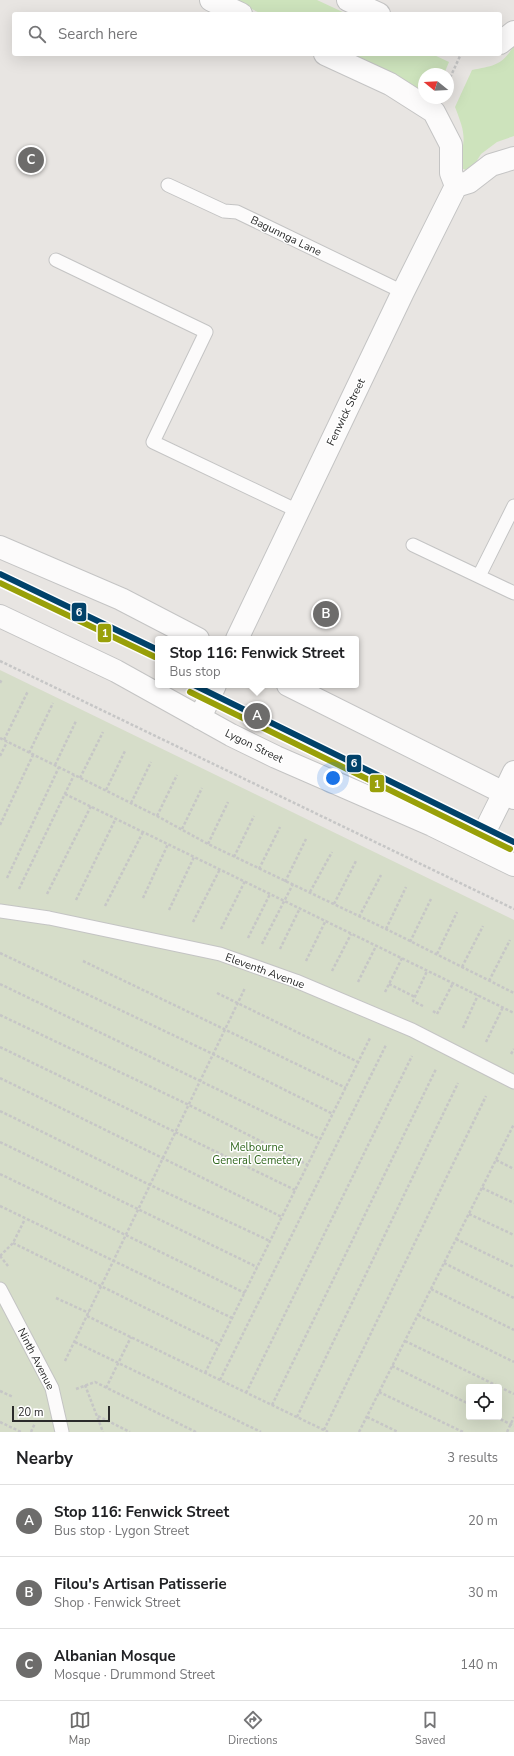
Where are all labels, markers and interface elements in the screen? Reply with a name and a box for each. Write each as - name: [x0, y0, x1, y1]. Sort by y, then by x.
- search box: [12, 12, 502, 56]
- icon: search: [26, 23, 48, 45]
- text: Search here: [58, 24, 138, 44]
- north arrow: [418, 68, 454, 104]
- pin: C: [18, 145, 44, 175]
- street label: Bagunnga Lane: [248, 212, 324, 260]
- street label: Fenwick Street: [323, 376, 369, 448]
- pin: B: [313, 599, 339, 629]
- line badge: 6: [71, 602, 87, 622]
- text: 6: [76, 605, 83, 620]
- line badge: 1: [97, 623, 112, 643]
- text: 1: [102, 626, 108, 641]
- popup: [155, 636, 359, 688]
- text: Stop 116: Fenwick Street: [169, 643, 345, 663]
- text: Bus stop: [169, 663, 221, 681]
- pin: A: [244, 701, 270, 731]
- street label: Lygon Street: [223, 726, 286, 767]
- line badge: 6: [346, 754, 362, 773]
- text: 6: [351, 756, 358, 771]
- your location: [323, 768, 343, 788]
- line badge: 1: [369, 774, 385, 793]
- text: 1: [374, 777, 380, 792]
- street label: Eleventh Avenue: [223, 950, 307, 992]
- park label: Melbourne General Cemetery: [212, 1140, 302, 1168]
- street label: Ninth Avenue: [14, 1326, 58, 1393]
- map controls: [466, 1384, 502, 1420]
- button: locate: [466, 1384, 502, 1420]
- scale bar: [12, 1404, 110, 1423]
- text: 20 m: [18, 1405, 43, 1420]
- text: Nearby: [16, 1447, 73, 1470]
- text: 3 results: [447, 1449, 498, 1467]
- text: Stop 116: Fenwick Street: [54, 1502, 229, 1522]
- text: A: [24, 1512, 34, 1530]
- text: 20 m: [468, 1512, 498, 1530]
- text: Bus stop · Lygon Street: [54, 1522, 189, 1540]
- text: Filou's Artisan Patisserie: [54, 1574, 227, 1594]
- text: B: [25, 1584, 33, 1602]
- text: 30 m: [468, 1584, 498, 1602]
- text: Shop · Fenwick Street: [54, 1594, 180, 1612]
- text: Albanian Mosque: [54, 1646, 176, 1666]
- text: C: [25, 1656, 33, 1674]
- text: 140 m: [460, 1656, 498, 1674]
- text: Mosque · Drummond Street: [54, 1666, 215, 1684]
- tab: Map: [69, 1709, 91, 1748]
- tab: Directions: [228, 1709, 278, 1748]
- tab: Saved: [415, 1709, 445, 1748]

